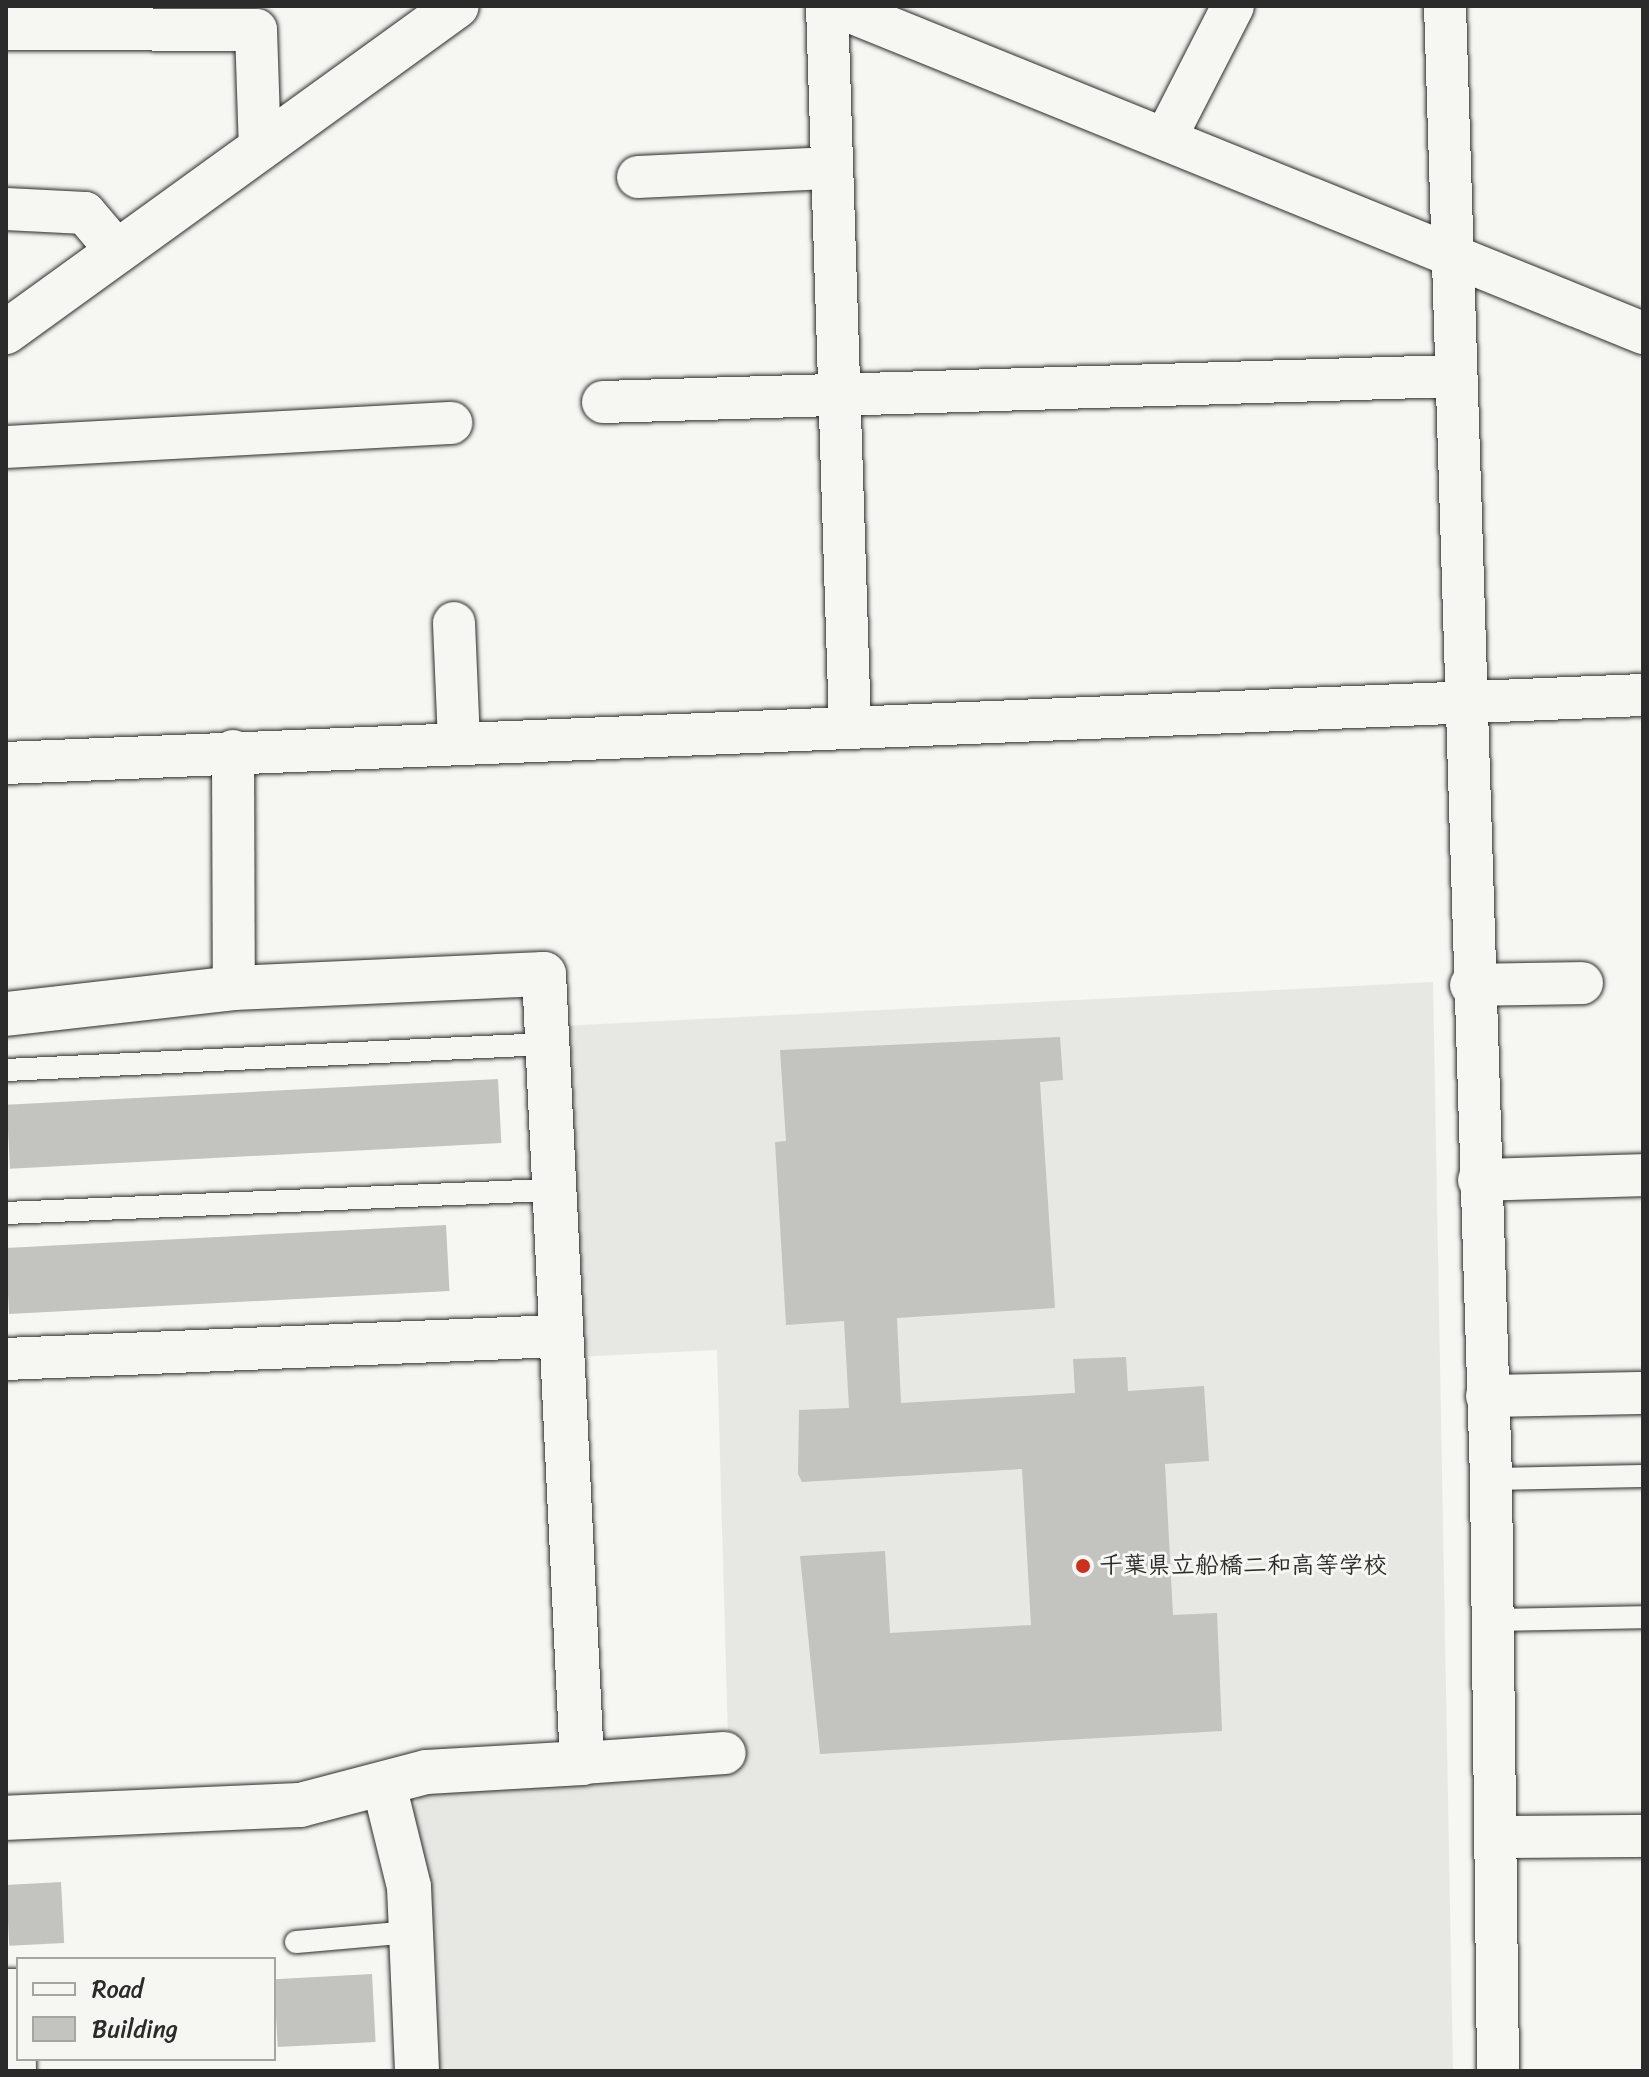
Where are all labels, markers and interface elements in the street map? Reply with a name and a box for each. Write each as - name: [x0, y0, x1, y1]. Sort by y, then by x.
- place label: 千葉県立船橋二和高等学校: [1099, 1552, 1387, 1580]
- marker: 千葉県立船橋二和高等学校: [1074, 1557, 1092, 1575]
- legend: [16, 1957, 276, 2061]
- text: Road: [92, 1968, 143, 2010]
- text: Building: [92, 2008, 178, 2050]

